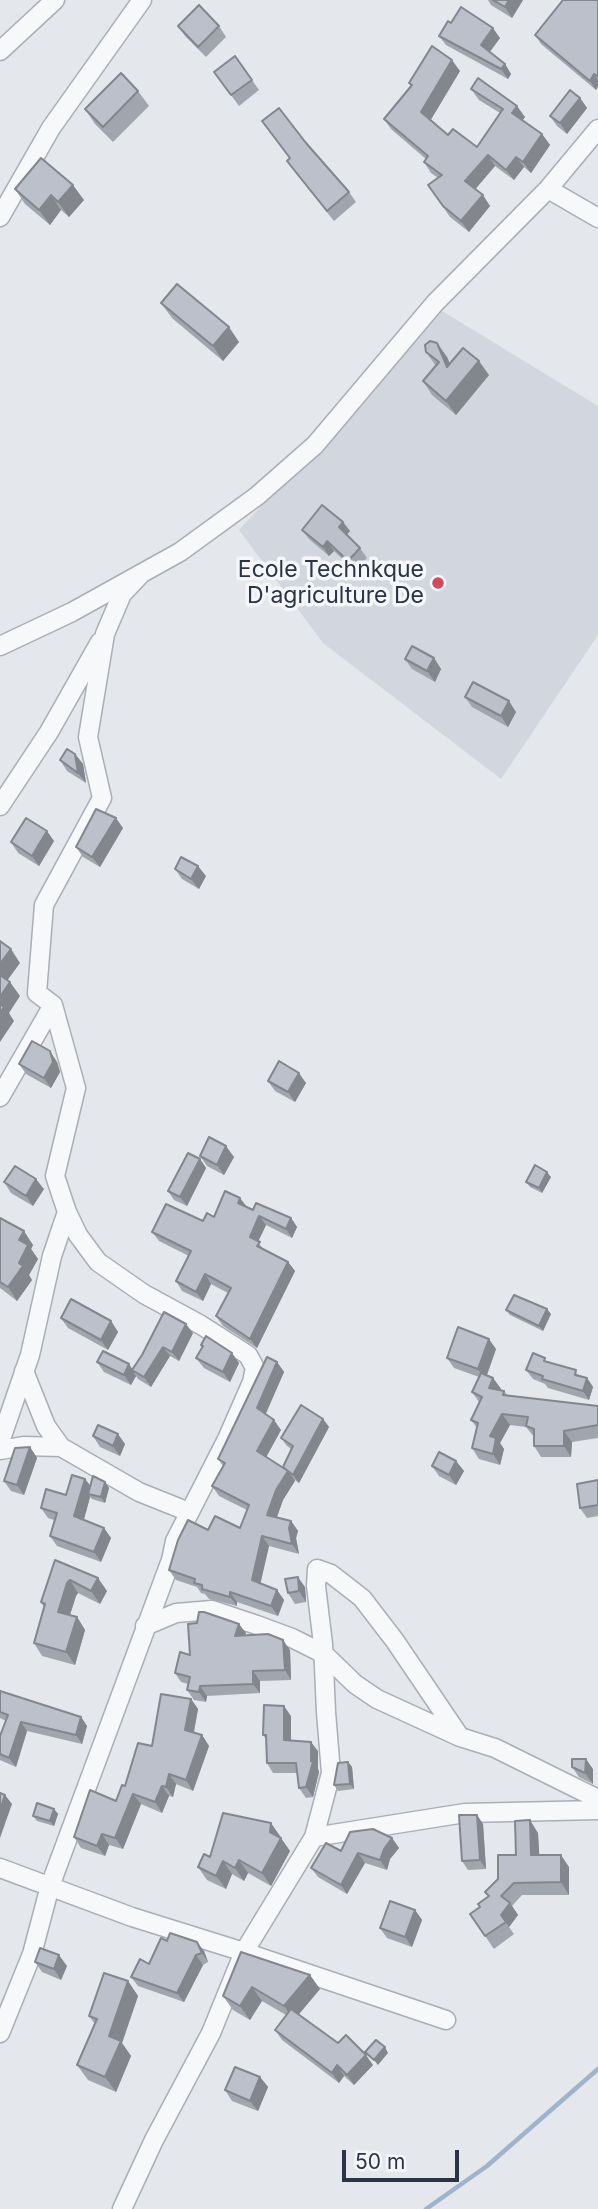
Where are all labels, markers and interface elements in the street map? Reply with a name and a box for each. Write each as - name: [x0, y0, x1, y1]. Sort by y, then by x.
- place label: Ecole Technkque D'agriculture De: [238, 556, 424, 610]
- marker: Ecole Technkque D'agriculture De: [430, 575, 446, 591]
- scale bar: [346, 2136, 463, 2180]
- text: 50 m: [355, 2149, 405, 2174]

